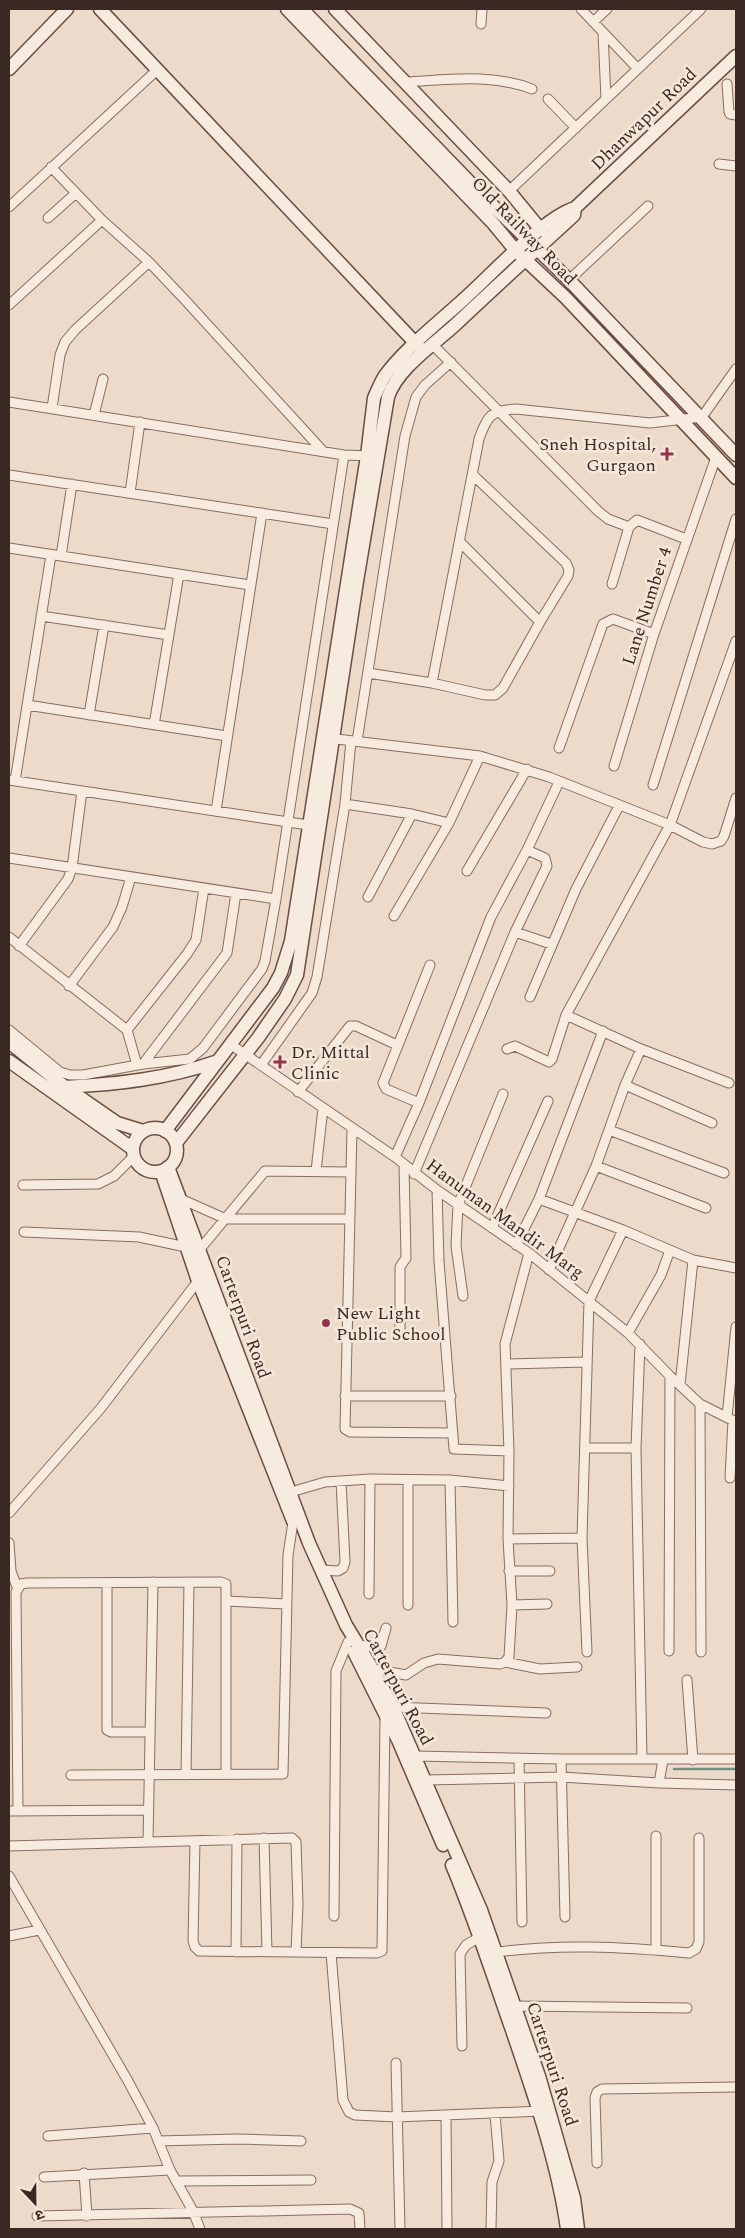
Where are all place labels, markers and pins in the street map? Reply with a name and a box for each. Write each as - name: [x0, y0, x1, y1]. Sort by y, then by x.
- place label: Sneh Hospital, Gurgaon: [539, 431, 656, 479]
- marker: Sneh Hospital, Gurgaon: [660, 447, 674, 461]
- place label: Dr. Mittal Clinic: [291, 1039, 370, 1087]
- marker: Dr. Mittal Clinic: [273, 1055, 287, 1069]
- place label: New Light Public School: [336, 1300, 446, 1348]
- marker: New Light Public School: [320, 1317, 332, 1329]

